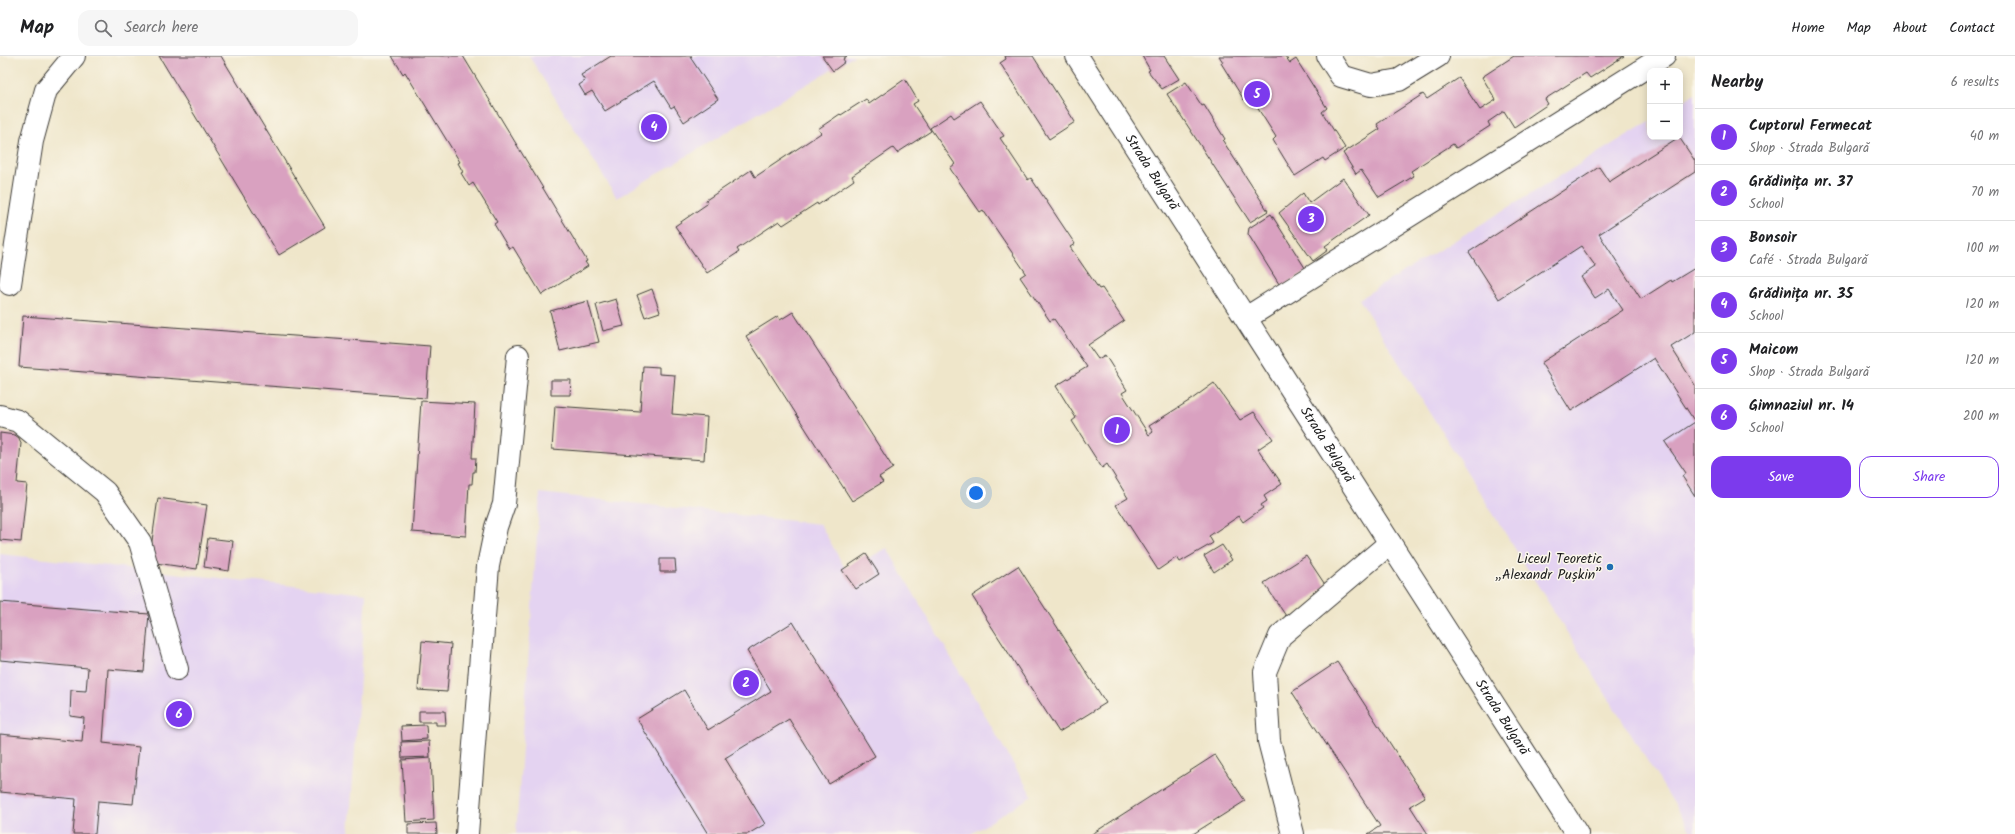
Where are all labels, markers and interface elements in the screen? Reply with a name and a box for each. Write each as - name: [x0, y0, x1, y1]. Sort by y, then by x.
- search box: [78, 10, 358, 46]
- text: Map: [20, 13, 54, 43]
- text: Search here: [124, 16, 198, 40]
- icon: search: [92, 17, 114, 39]
- text: Home: [1791, 17, 1825, 39]
- text: Map: [1847, 17, 1871, 39]
- text: About: [1893, 17, 1927, 39]
- text: Contact: [1949, 17, 1995, 39]
- map controls: [1647, 68, 1683, 140]
- button: +: [1647, 68, 1683, 104]
- text: Nearby: [1711, 69, 1763, 96]
- text: 6 results: [1951, 72, 1999, 93]
- pin: 5: [1244, 79, 1270, 109]
- button: −: [1647, 104, 1683, 140]
- pin: 4: [641, 112, 667, 142]
- text: Cuptorul Fermecat: [1749, 114, 1872, 138]
- text: 1: [1722, 126, 1726, 147]
- text: 40 m: [1970, 126, 1999, 147]
- street label: Strada Bulgară: [1119, 130, 1185, 216]
- text: Shop · Strada Bulgară: [1749, 138, 1869, 159]
- text: Grădinița nr. 37: [1749, 170, 1853, 194]
- text: 2: [1720, 182, 1728, 203]
- text: 70 m: [1971, 182, 1999, 203]
- text: School: [1749, 194, 1784, 215]
- pin: 3: [1298, 204, 1324, 234]
- text: Bonsoir: [1749, 226, 1797, 250]
- text: 3: [1720, 238, 1728, 259]
- text: 100 m: [1966, 238, 1999, 259]
- text: Café · Strada Bulgară: [1749, 250, 1868, 271]
- text: Grădinița nr. 35: [1749, 282, 1853, 306]
- text: 4: [1720, 294, 1728, 315]
- text: 120 m: [1965, 294, 1999, 315]
- text: School: [1749, 306, 1784, 327]
- text: Maicom: [1749, 338, 1798, 362]
- text: 5: [1721, 350, 1727, 371]
- text: 120 m: [1965, 350, 1999, 371]
- text: Shop · Strada Bulgară: [1749, 362, 1869, 383]
- text: Gimnaziul nr. 14: [1749, 394, 1854, 418]
- street label: Strada Bulgară: [1294, 402, 1360, 488]
- text: 6: [1720, 406, 1728, 427]
- text: 200 m: [1963, 406, 1999, 427]
- pin: 1: [1104, 415, 1130, 445]
- text: School: [1749, 418, 1784, 439]
- button: Save: [1711, 456, 1851, 498]
- button: Share: [1859, 456, 1999, 498]
- your location: [966, 483, 986, 503]
- place label: Liceul Teoretic „Alexandr Pușkin”: [1495, 548, 1602, 586]
- marker: Liceul Teoretic „Alexandr Pușkin”: [1605, 562, 1615, 572]
- pin: 2: [733, 668, 759, 698]
- street label: Strada Bulgară: [1469, 675, 1535, 761]
- pin: 6: [166, 699, 192, 729]

